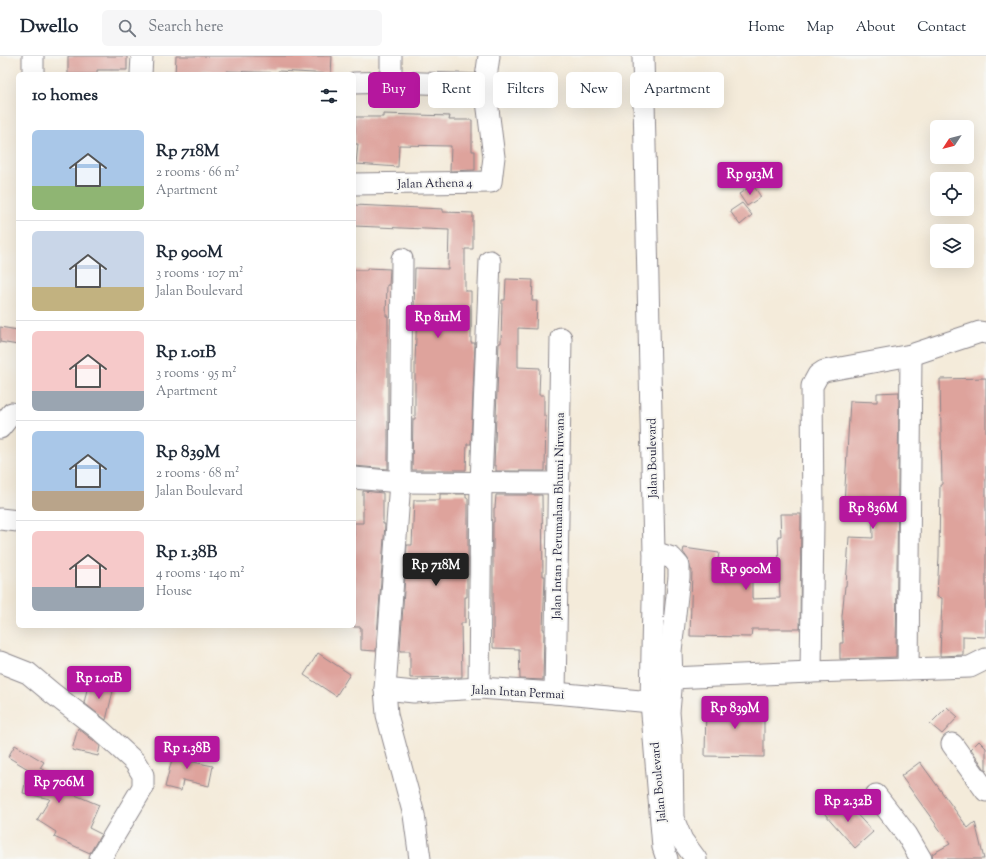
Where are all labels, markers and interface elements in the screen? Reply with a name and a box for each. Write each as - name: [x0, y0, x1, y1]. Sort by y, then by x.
- search box: [102, 10, 382, 46]
- text: Dwello: [20, 14, 78, 41]
- icon: search: [116, 17, 138, 39]
- text: Search here: [148, 17, 224, 38]
- text: Home: [748, 18, 785, 38]
- text: Map: [807, 18, 834, 38]
- text: About: [856, 18, 895, 38]
- text: Contact: [917, 18, 966, 38]
- chip: Buy: [368, 72, 420, 108]
- chip: Rent: [428, 72, 485, 108]
- chip: Filters: [493, 72, 558, 108]
- chip: New: [566, 72, 622, 108]
- chip: Apartment: [630, 72, 724, 108]
- text: 10 homes: [32, 84, 98, 108]
- icon: filters: [318, 85, 340, 107]
- north arrow: [930, 120, 974, 164]
- map controls: [930, 120, 974, 268]
- text: Rp 718M: [156, 140, 219, 164]
- icon: home: [64, 146, 112, 194]
- pin: Rp 913M: [713, 162, 787, 196]
- text: 2 rooms · 66 m²: [156, 164, 239, 182]
- text: Rp 913M: [726, 166, 774, 184]
- button: locate: [930, 172, 974, 216]
- street label: Jalan Athena 4: [396, 174, 473, 194]
- text: Apartment: [156, 182, 217, 200]
- button: layers: [930, 224, 974, 268]
- text: Rp 900M: [156, 241, 223, 265]
- icon: home: [64, 247, 112, 295]
- text: 3 rooms · 107 m²: [156, 265, 243, 283]
- text: Jalan Boulevard: [156, 283, 243, 301]
- pin: Rp 811M: [401, 305, 475, 339]
- text: Rp 811M: [415, 309, 461, 327]
- text: Rp 1.01B: [156, 341, 216, 365]
- icon: home: [64, 347, 112, 395]
- text: 3 rooms · 95 m²: [156, 365, 237, 383]
- text: Apartment: [156, 383, 217, 401]
- street label: Jalan Intan 1 Perumahan Bhumi Nirwana: [548, 412, 570, 621]
- street label: Jalan Boulevard: [643, 418, 663, 499]
- text: Rp 839M: [156, 441, 220, 465]
- icon: home: [64, 447, 112, 495]
- text: 2 rooms · 68 m²: [156, 465, 240, 483]
- text: Jalan Boulevard: [156, 483, 243, 501]
- pin: Rp 836M: [836, 496, 910, 530]
- text: Rp 836M: [848, 500, 898, 518]
- text: Rp 1.38B: [156, 541, 217, 565]
- icon: home: [64, 547, 112, 595]
- pin: Rp 718M: [399, 553, 473, 587]
- text: Rp 718M: [412, 557, 460, 575]
- pin: Rp 900M: [709, 557, 783, 591]
- text: Rp 900M: [720, 561, 772, 579]
- text: 4 rooms · 140 m²: [156, 565, 245, 583]
- text: House: [156, 583, 192, 601]
- pin: Rp 1.01B: [58, 666, 140, 700]
- text: Rp 1.01B: [76, 670, 122, 688]
- street label: Jalan Intan Permai: [470, 682, 565, 704]
- pin: Rp 839M: [698, 696, 772, 730]
- text: Rp 839M: [710, 700, 760, 718]
- pin: Rp 1.38B: [146, 736, 228, 770]
- text: Rp 1.38B: [164, 740, 210, 758]
- street label: Jalan Boulevard: [647, 741, 672, 824]
- pin: Rp 706M: [22, 770, 96, 804]
- text: Rp 706M: [34, 774, 84, 792]
- pin: Rp 2.32B: [807, 789, 889, 823]
- text: Rp 2.32B: [824, 793, 872, 811]

